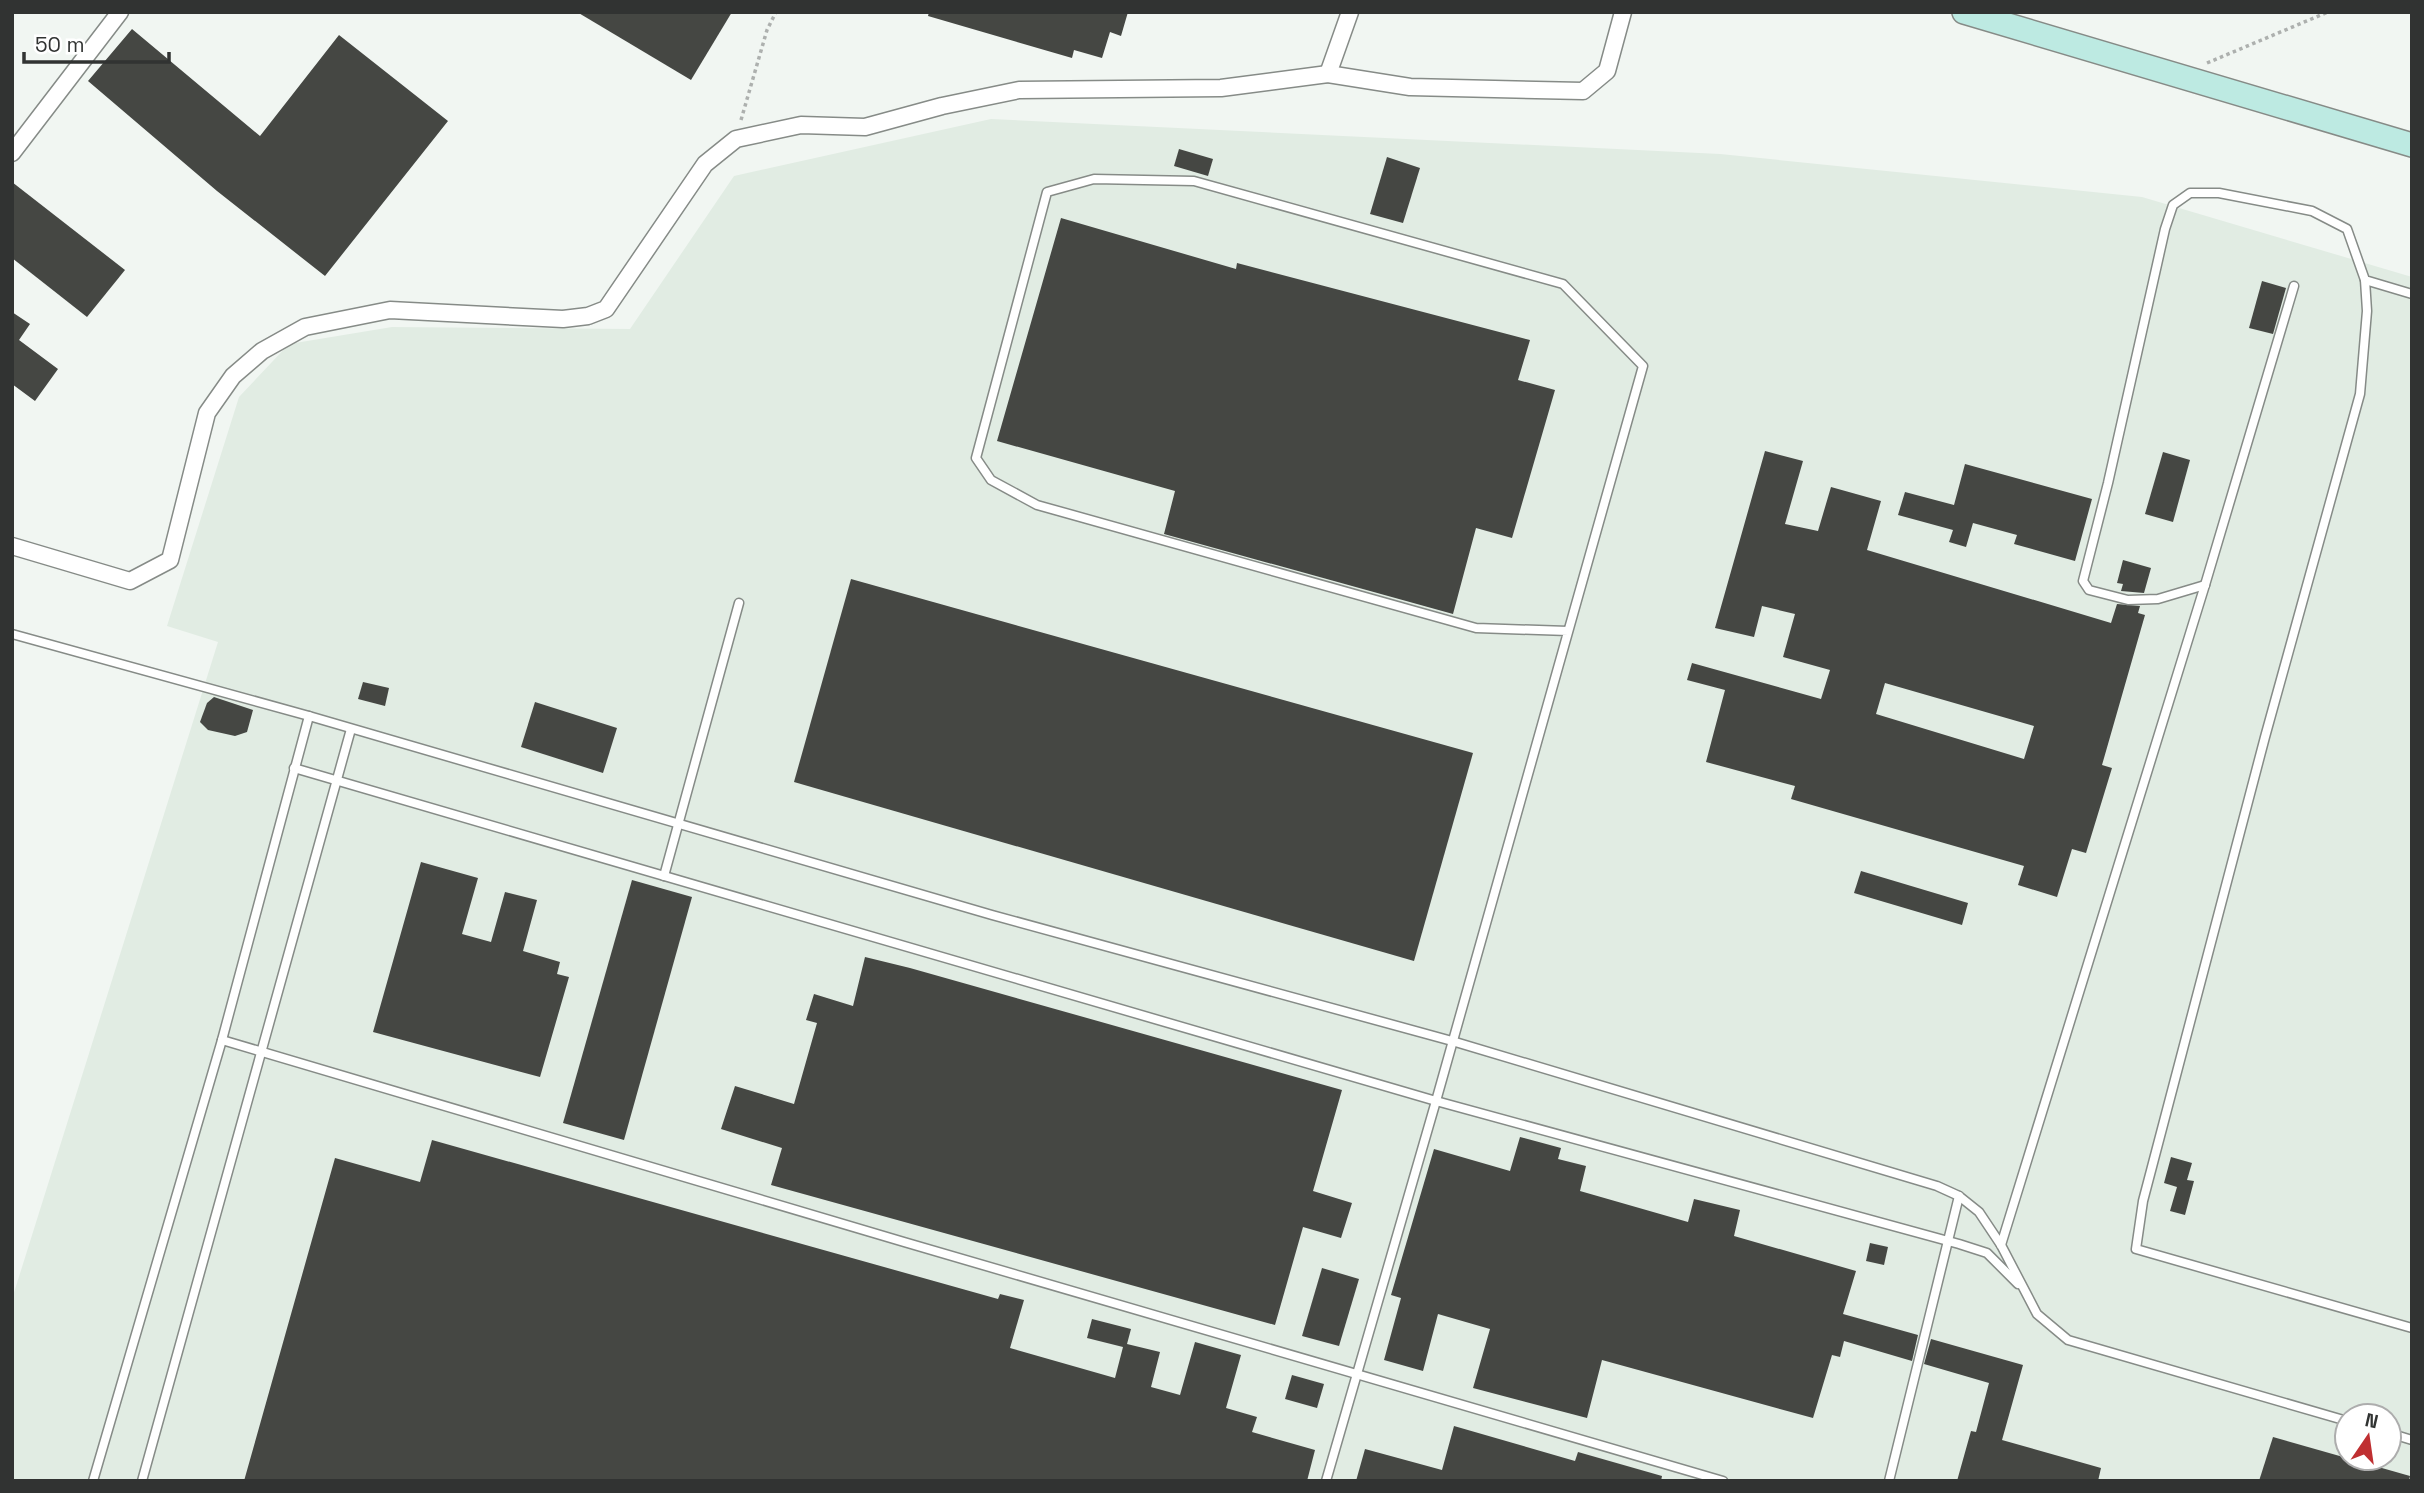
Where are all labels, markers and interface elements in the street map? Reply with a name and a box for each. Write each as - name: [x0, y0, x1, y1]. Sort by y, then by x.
- scale bar: [24, 21, 170, 65]
- text: 50 m: [35, 31, 85, 58]
- north arrow: [2333, 1402, 2403, 1472]
- text: N: [2363, 1407, 2381, 1435]

